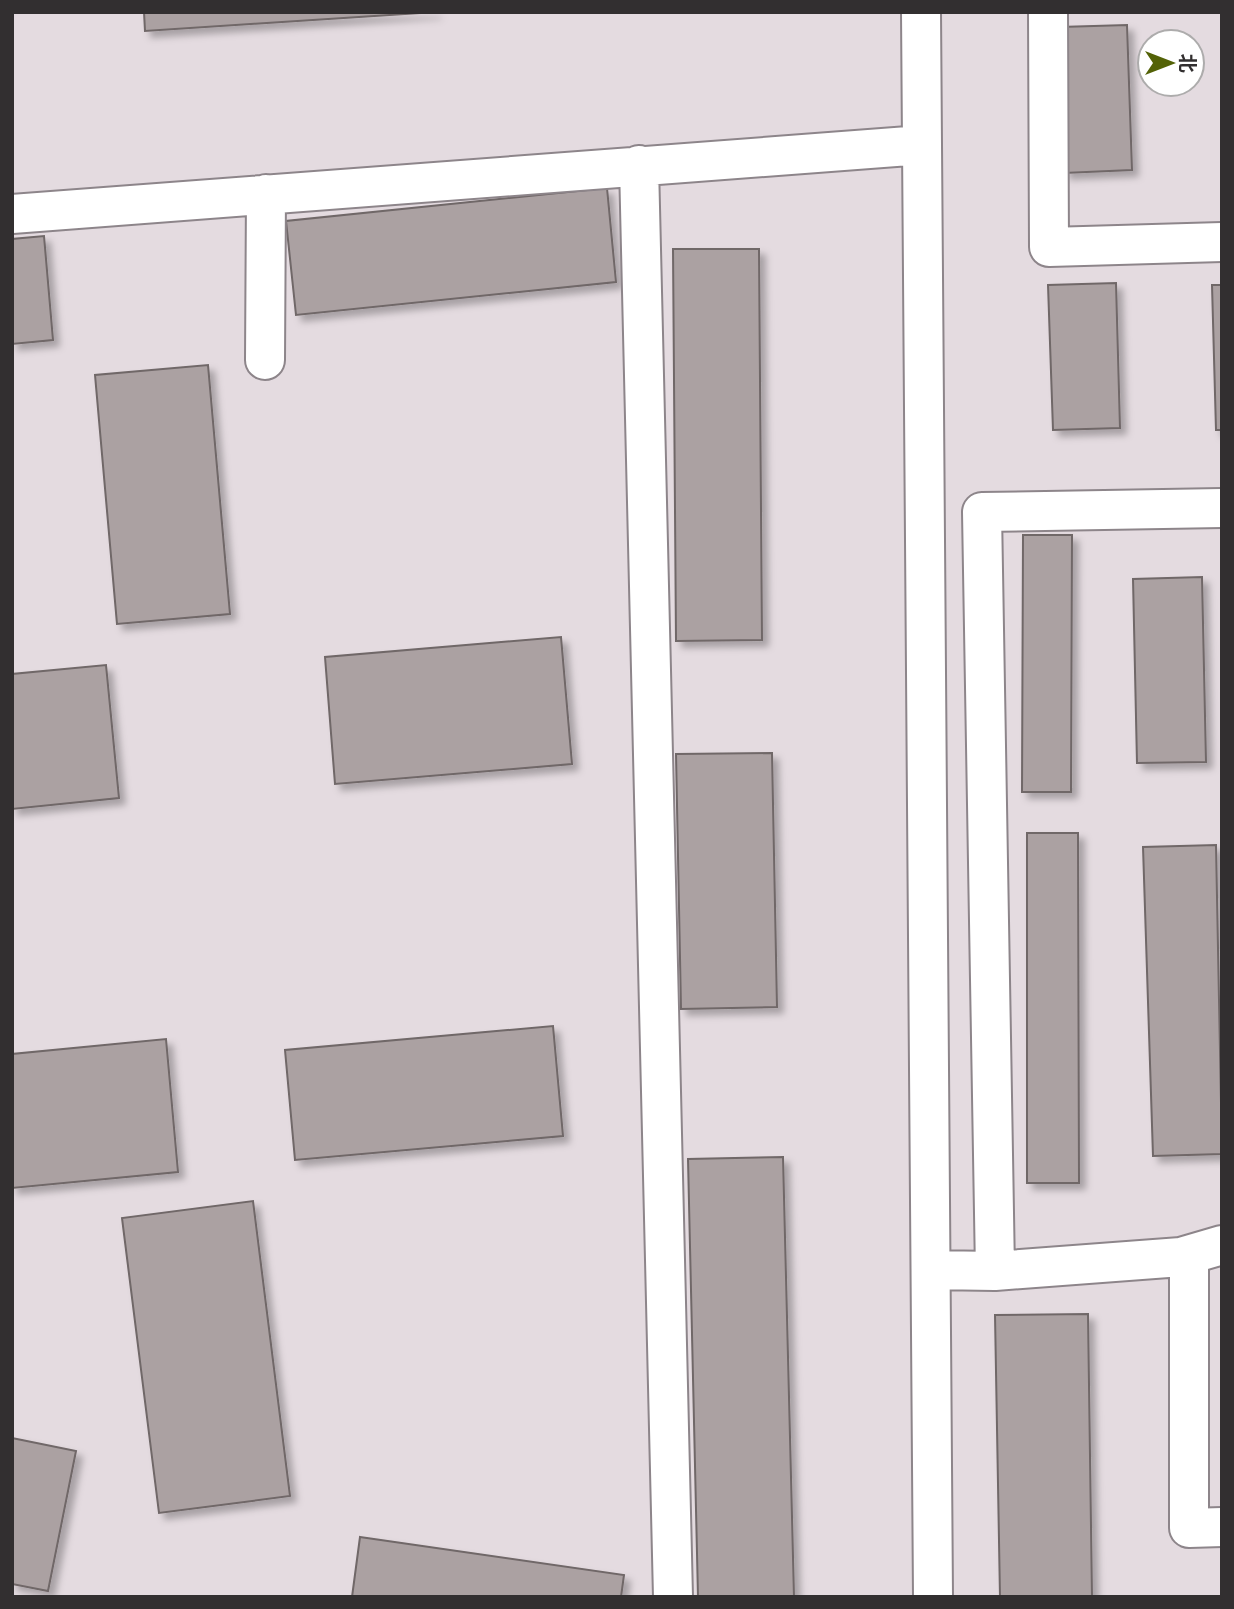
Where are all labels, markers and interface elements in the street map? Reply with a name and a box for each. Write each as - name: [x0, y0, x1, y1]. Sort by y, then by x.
- north arrow: [1136, 28, 1206, 98]
- text: 北: [1175, 53, 1200, 73]

